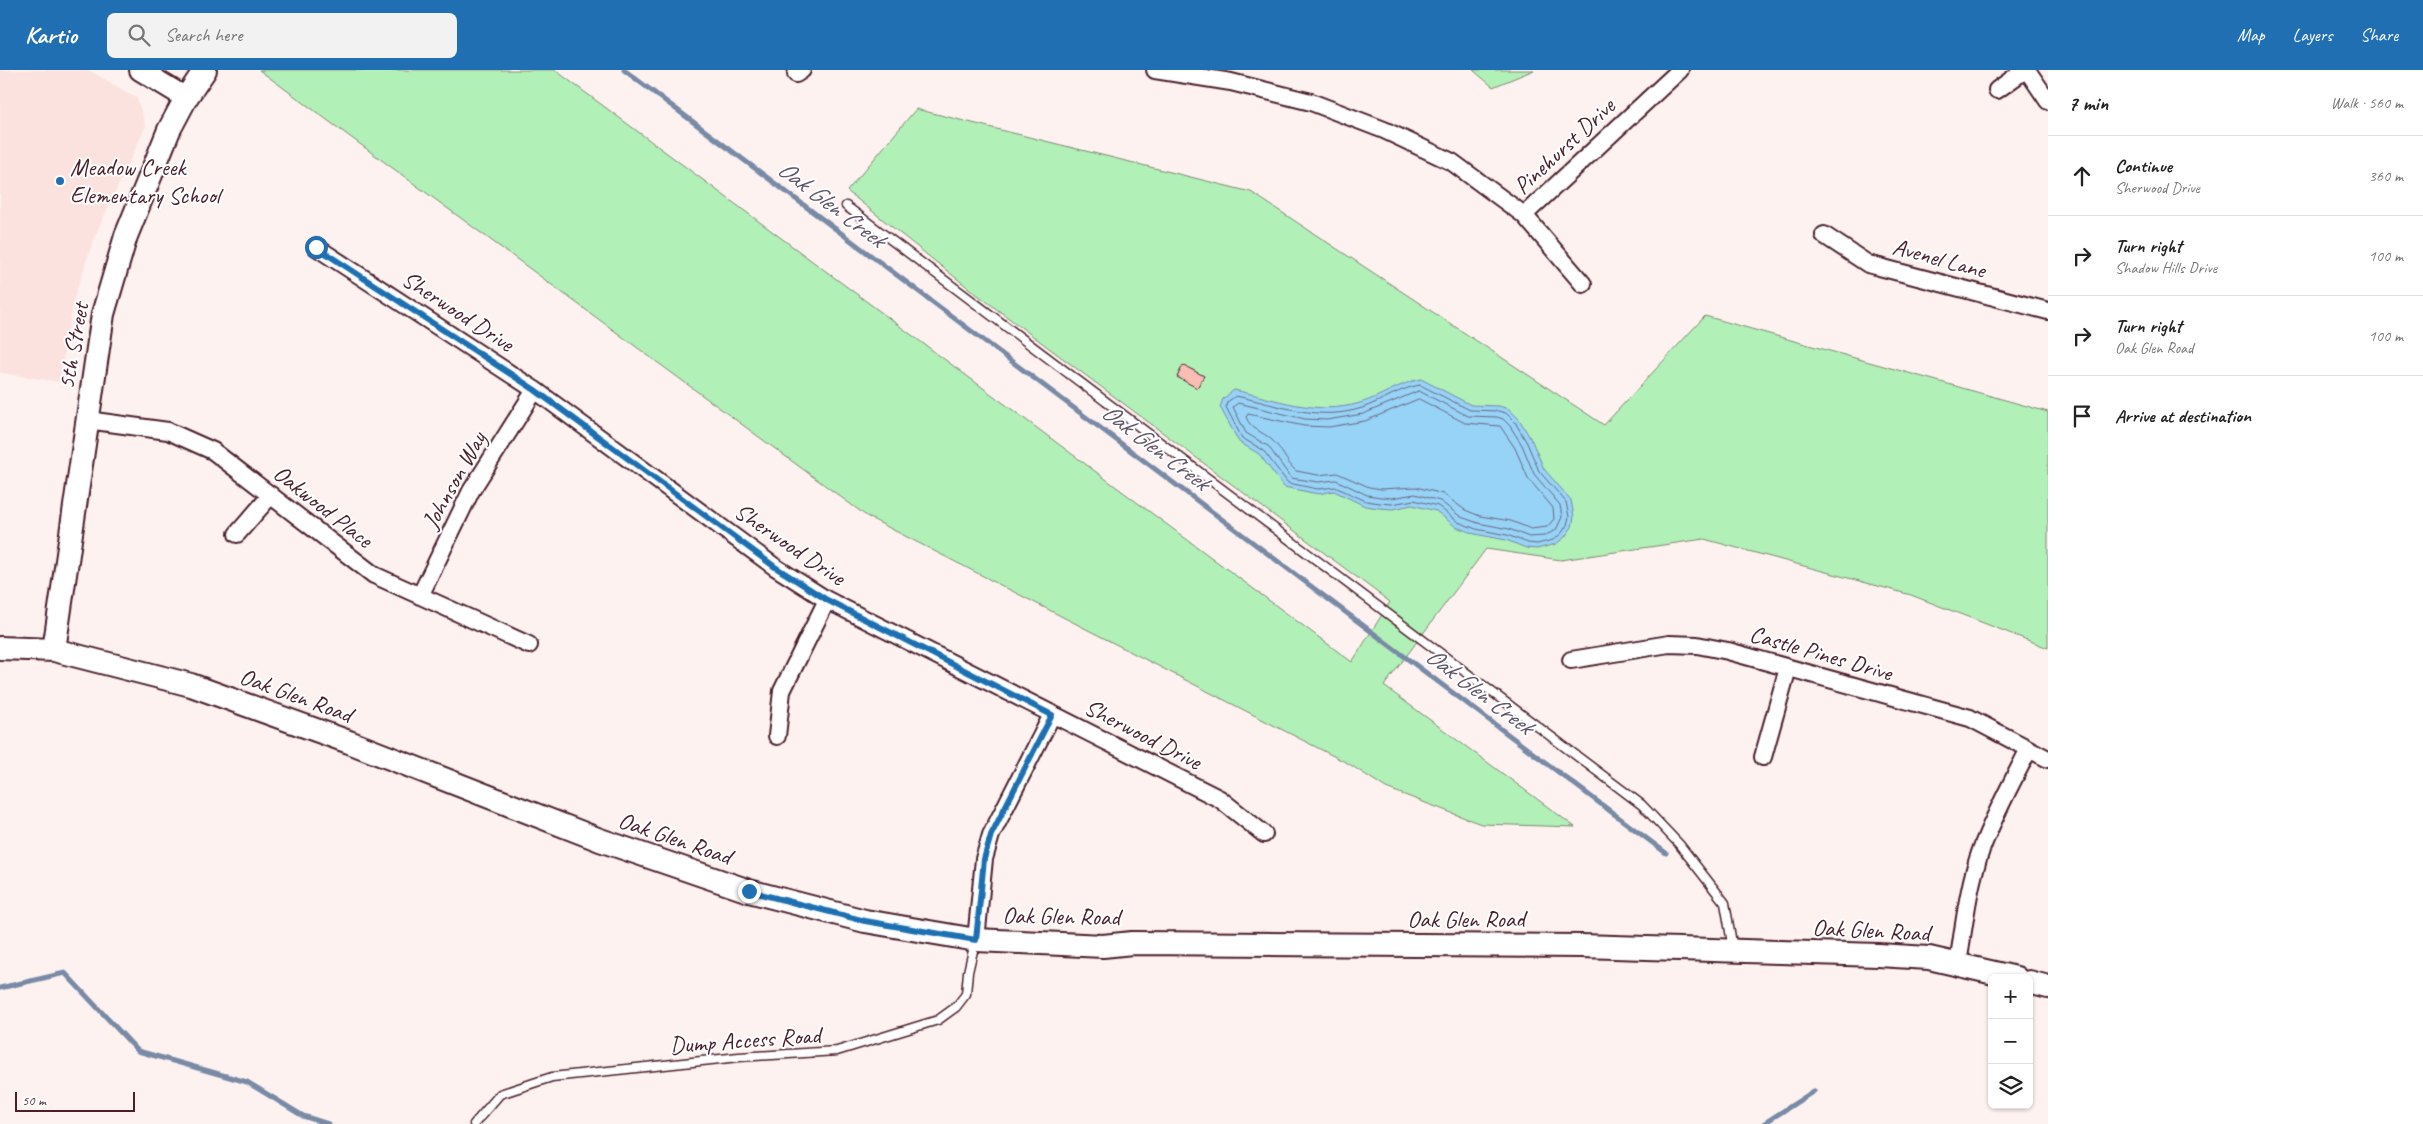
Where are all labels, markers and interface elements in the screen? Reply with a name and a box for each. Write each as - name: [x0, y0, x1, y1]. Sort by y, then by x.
- search box: [107, 13, 457, 58]
- text: Kartio: [25, 20, 77, 50]
- icon: search: [125, 21, 153, 49]
- text: Search here: [165, 23, 242, 47]
- text: Map: [2237, 24, 2265, 46]
- text: Layers: [2293, 24, 2332, 46]
- text: Share: [2360, 24, 2398, 46]
- street label: Pinehurst Drive: [1507, 90, 1623, 201]
- text: 7 min: [2068, 90, 2108, 116]
- text: Walk · 560 m: [2331, 93, 2403, 113]
- place label: Meadow Creek Elementary School: [70, 152, 224, 210]
- water label: Oak Glen Creek: [771, 153, 895, 257]
- text: Continue: [2115, 154, 2172, 178]
- icon: ahead: [2068, 162, 2096, 190]
- text: 360 m: [2369, 166, 2403, 186]
- marker: Meadow Creek Elementary School: [54, 175, 66, 187]
- text: Sherwood Drive: [2115, 178, 2200, 198]
- street label: Avenel Lane: [1889, 231, 1991, 285]
- text: Turn right: [2115, 234, 2182, 258]
- route start: [305, 236, 328, 259]
- icon: right: [2068, 242, 2096, 270]
- text: 100 m: [2369, 246, 2403, 266]
- text: Shadow Hills Drive: [2115, 258, 2217, 278]
- street label: Sherwood Drive: [397, 264, 521, 359]
- street label: 5th Street: [51, 298, 96, 392]
- text: Turn right: [2115, 314, 2182, 338]
- icon: right: [2068, 322, 2096, 350]
- text: 100 m: [2369, 326, 2403, 346]
- text: Oak Glen Road: [2115, 338, 2193, 358]
- water label: Oak Glen Creek: [1095, 396, 1219, 500]
- icon: arrive: [2068, 402, 2096, 430]
- text: Arrive at destination: [2115, 404, 2251, 428]
- street label: Johnson Way: [415, 425, 494, 535]
- street label: Oakwood Place: [267, 458, 380, 555]
- street label: Sherwood Drive: [729, 496, 853, 593]
- street label: Castle Pines Drive: [1746, 618, 1898, 688]
- water label: Oak Glen Creek: [1419, 640, 1543, 744]
- street label: Oak Glen Road: [236, 661, 360, 730]
- street label: Sherwood Drive: [1080, 692, 1208, 777]
- street label: Oak Glen Road: [615, 805, 739, 872]
- route end: [738, 880, 761, 903]
- street label: Oak Glen Road: [1002, 900, 1124, 932]
- street label: Oak Glen Road: [1407, 904, 1528, 934]
- street label: Oak Glen Road: [1812, 912, 1934, 948]
- map controls: [1988, 974, 2033, 1109]
- button: +: [1988, 974, 2033, 1019]
- button: −: [1988, 1019, 2033, 1064]
- street label: Dump Access Road: [669, 1020, 825, 1060]
- button: layers: [1988, 1064, 2033, 1109]
- scale bar: [15, 1089, 135, 1112]
- text: 50 m: [22, 1092, 46, 1109]

